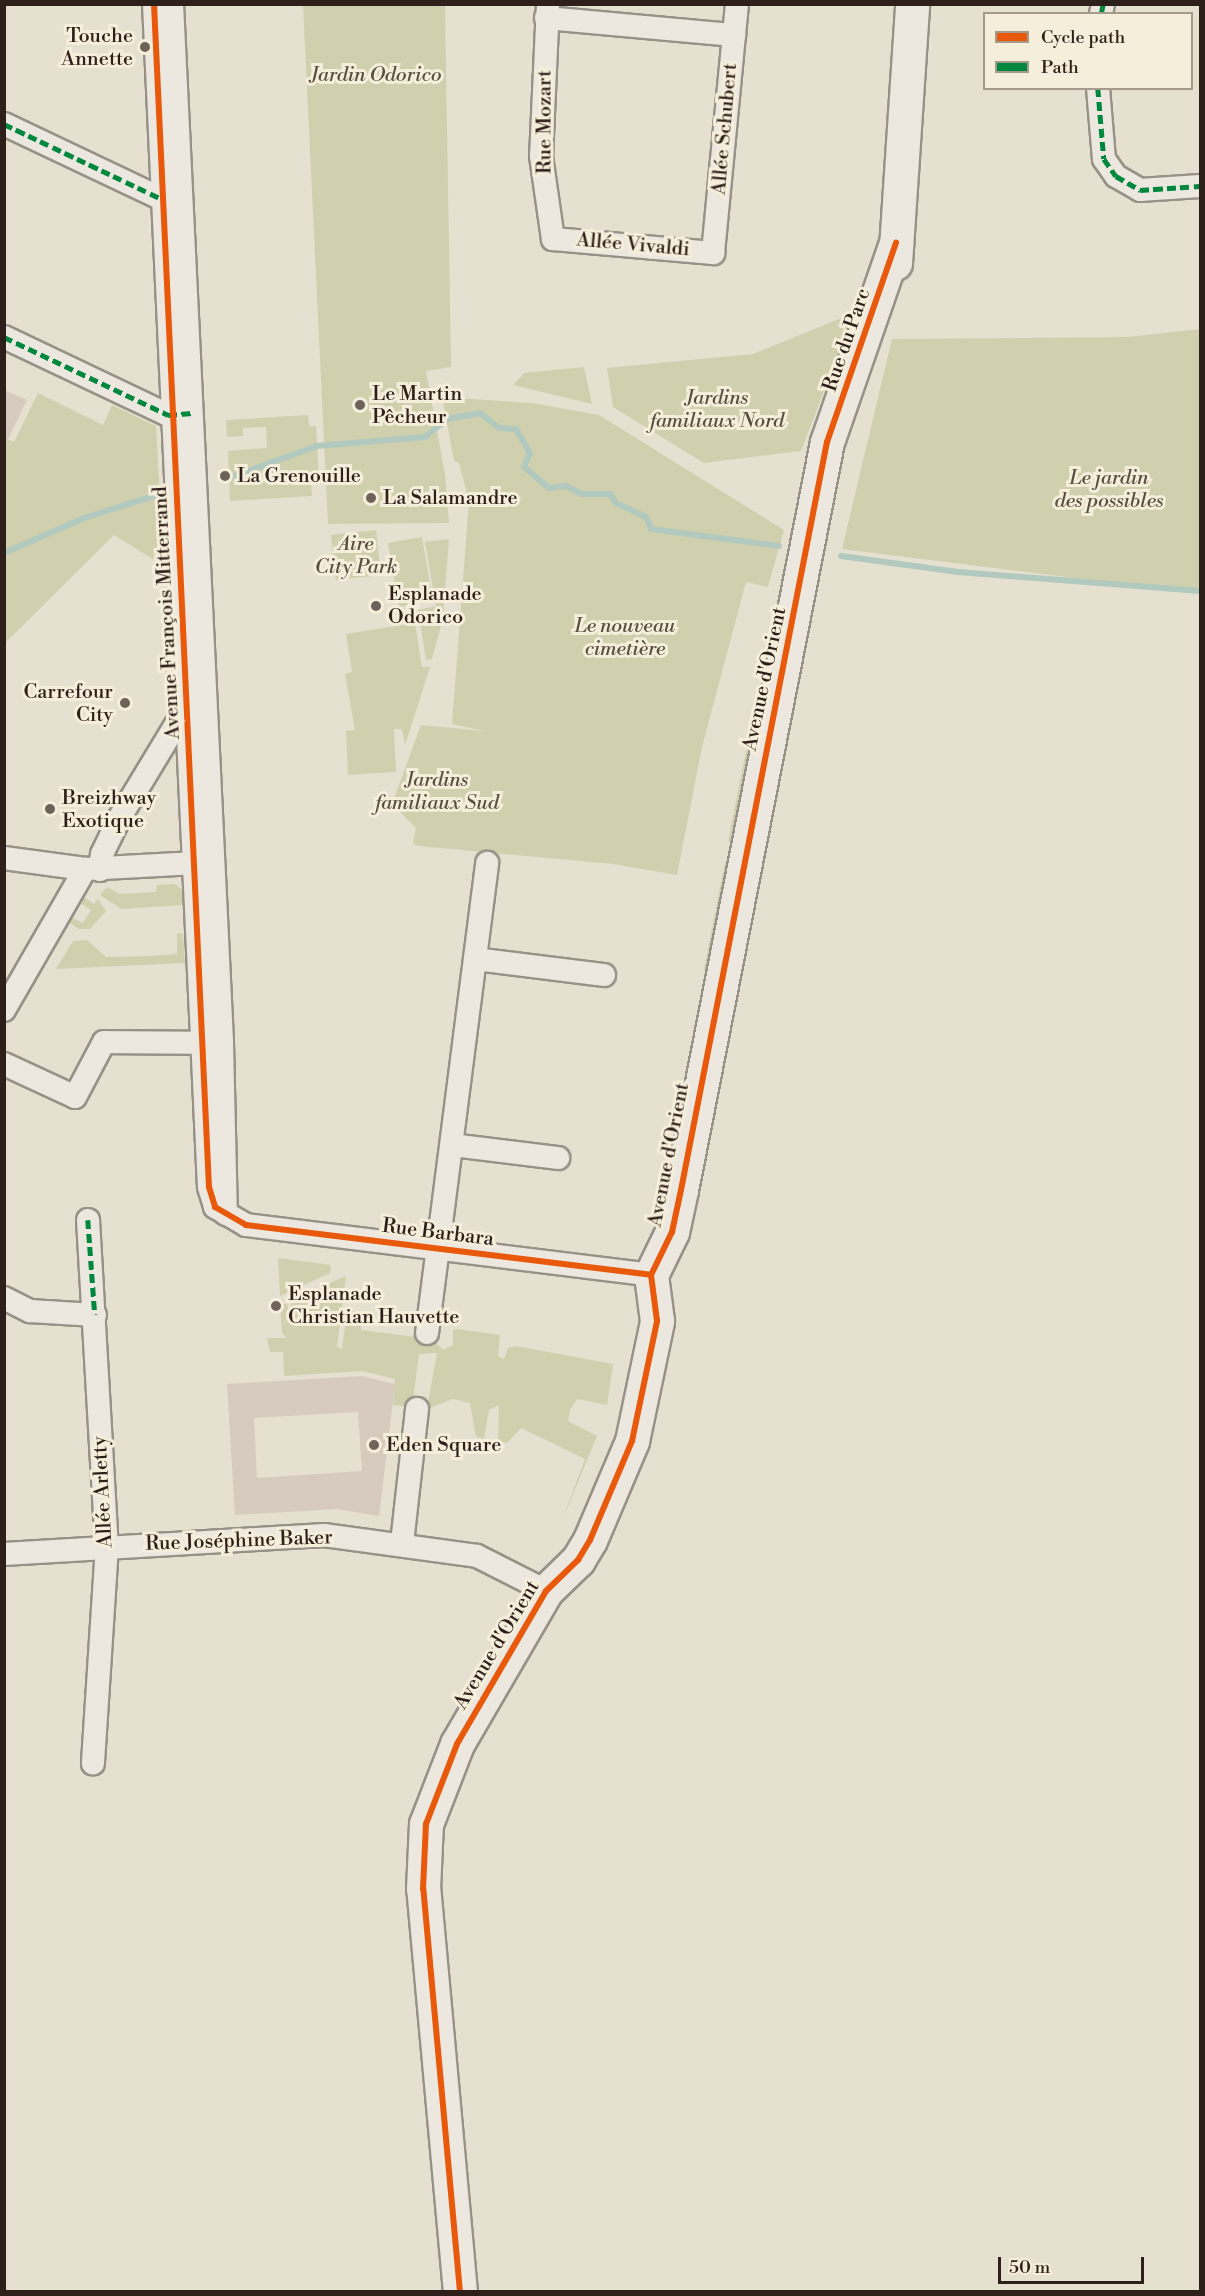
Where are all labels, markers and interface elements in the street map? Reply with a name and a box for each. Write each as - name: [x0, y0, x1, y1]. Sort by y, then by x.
- legend: [983, 12, 1193, 90]
- place label: Touche Annette: [61, 24, 133, 71]
- text: Cycle path: [1041, 26, 1125, 49]
- marker: Touche Annette: [138, 40, 152, 54]
- text: Path: [1041, 56, 1079, 79]
- street label: Allée Schubert: [707, 62, 743, 196]
- park label: Jardin Odorico: [311, 63, 441, 87]
- street label: Rue Mozart: [533, 70, 557, 174]
- street label: Allée Vivaldi: [575, 228, 691, 262]
- street label: Rue du Parc: [818, 285, 876, 395]
- place label: Le Martin Pêcheur: [372, 382, 462, 429]
- park label: Jardins familiaux Nord: [650, 386, 784, 433]
- marker: Le Martin Pêcheur: [353, 398, 367, 412]
- place label: La Grenouille: [237, 464, 361, 488]
- park label: Le jardin des possibles: [1055, 467, 1163, 514]
- marker: La Grenouille: [218, 469, 232, 483]
- street label: Avenue François Mitterrand: [148, 486, 186, 740]
- place label: La Salamandre: [383, 486, 518, 510]
- marker: La Salamandre: [364, 491, 378, 505]
- park label: Aire City Park: [315, 532, 397, 579]
- place label: Esplanade Odorico: [388, 582, 482, 629]
- marker: Esplanade Odorico: [369, 599, 383, 613]
- street label: Avenue d'Orient: [738, 605, 792, 753]
- park label: Le nouveau cimetière: [575, 615, 675, 662]
- place label: Carrefour City: [23, 680, 113, 727]
- marker: Carrefour City: [118, 696, 132, 710]
- park label: Jardins familiaux Sud: [375, 769, 499, 816]
- place label: Breizhway Exotique: [62, 786, 156, 833]
- marker: Breizhway Exotique: [43, 802, 57, 816]
- street label: Avenue d'Orient: [643, 1081, 695, 1229]
- street label: Rue Barbara: [381, 1214, 495, 1252]
- place label: Esplanade Christian Hauvette: [288, 1282, 459, 1329]
- marker: Esplanade Christian Hauvette: [269, 1299, 283, 1313]
- place label: Eden Square: [386, 1433, 501, 1457]
- street label: Allée Arletty: [88, 1436, 118, 1548]
- marker: Eden Square: [367, 1438, 381, 1452]
- street label: Rue Joséphine Baker: [145, 1526, 333, 1556]
- street label: Avenue d'Orient: [449, 1576, 545, 1714]
- scale bar: [1001, 2245, 1146, 2283]
- text: 50 m: [1009, 2256, 1050, 2279]

